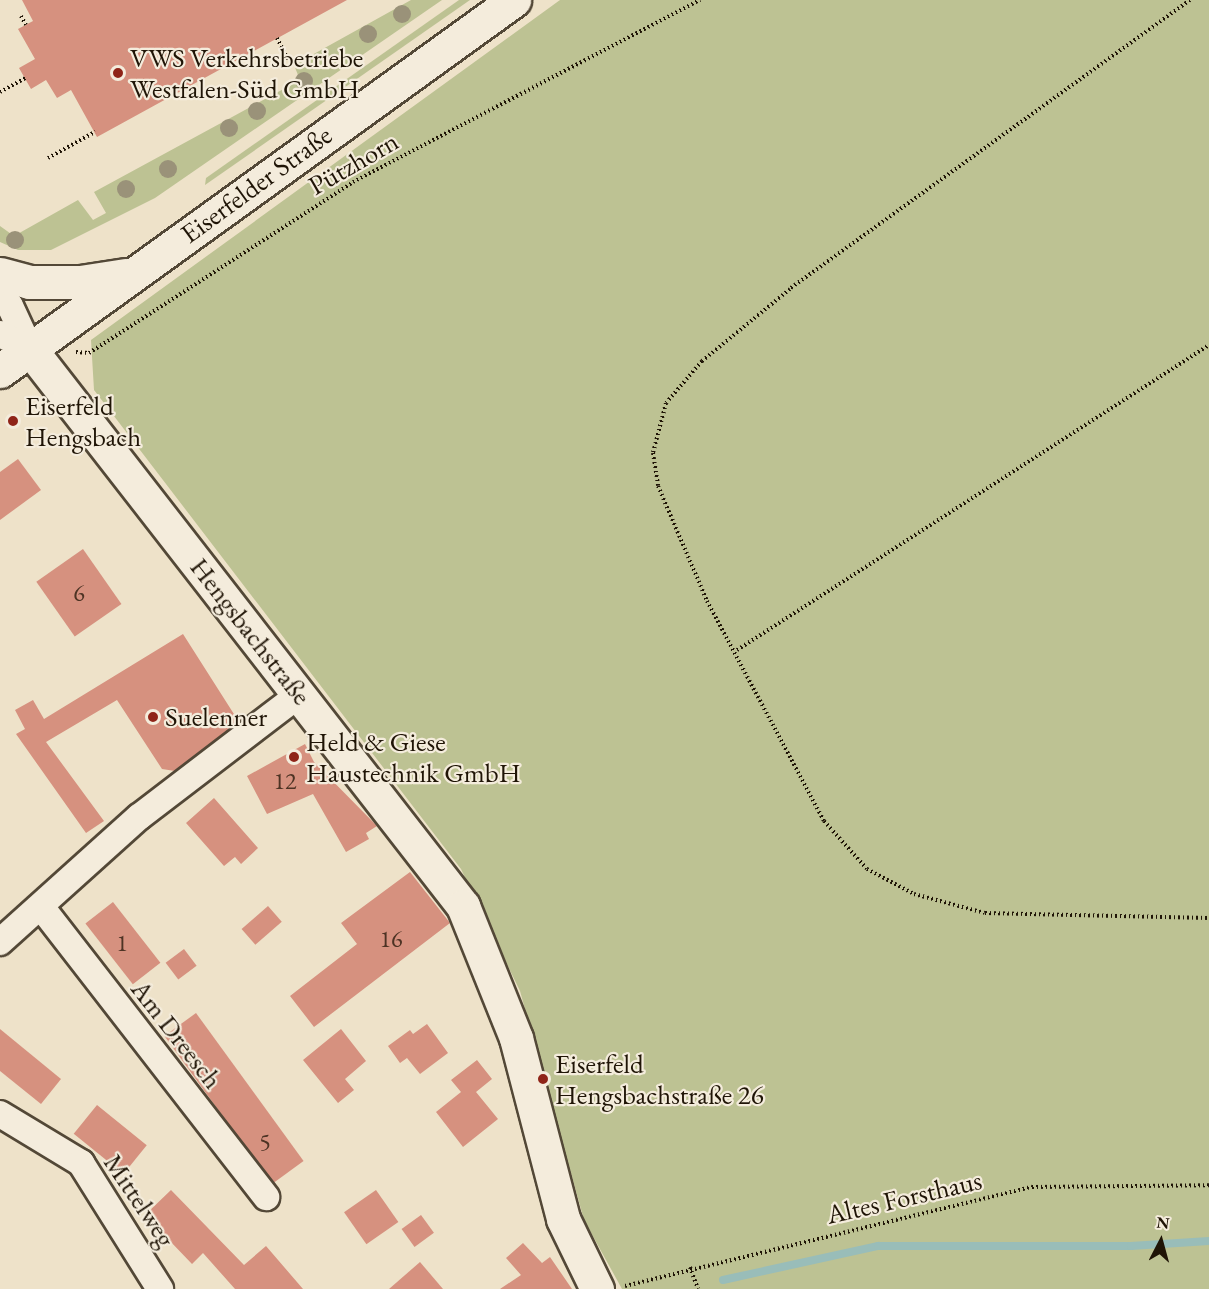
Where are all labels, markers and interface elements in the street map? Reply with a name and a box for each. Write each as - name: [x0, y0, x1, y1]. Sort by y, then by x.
- place label: VWS Verkehrsbetriebe Westfalen-Süd GmbH: [130, 41, 363, 104]
- marker: VWS Verkehrsbetriebe Westfalen-Süd GmbH: [111, 66, 125, 80]
- street label: Eiserfelder Straße: [174, 118, 338, 250]
- street label: Pützhorn: [302, 124, 404, 202]
- place label: Eiserfeld Hengsbach: [25, 389, 141, 452]
- marker: Eiserfeld Hengsbach: [6, 414, 20, 428]
- street label: Hengsbachstraße: [184, 551, 318, 711]
- house number: 6: [73, 579, 85, 607]
- place label: Suelenner: [165, 701, 267, 733]
- marker: Suelenner: [146, 710, 160, 724]
- place label: Held & Giese Haustechnik GmbH: [306, 725, 521, 788]
- marker: Held & Giese Haustechnik GmbH: [287, 750, 301, 764]
- house number: 12: [273, 767, 297, 795]
- house number: 16: [379, 925, 403, 953]
- house number: 1: [116, 929, 128, 957]
- street label: Am Dreesch: [125, 973, 229, 1095]
- place label: Eiserfeld Hengsbachstraße 26: [555, 1047, 764, 1110]
- marker: Eiserfeld Hengsbachstraße 26: [536, 1072, 550, 1086]
- house number: 5: [259, 1128, 271, 1156]
- street label: Mittelweg: [97, 1147, 183, 1253]
- street label: Altes Forsthaus: [823, 1163, 985, 1231]
- north arrow: [1131, 1211, 1191, 1271]
- text: N: [1155, 1211, 1170, 1234]

